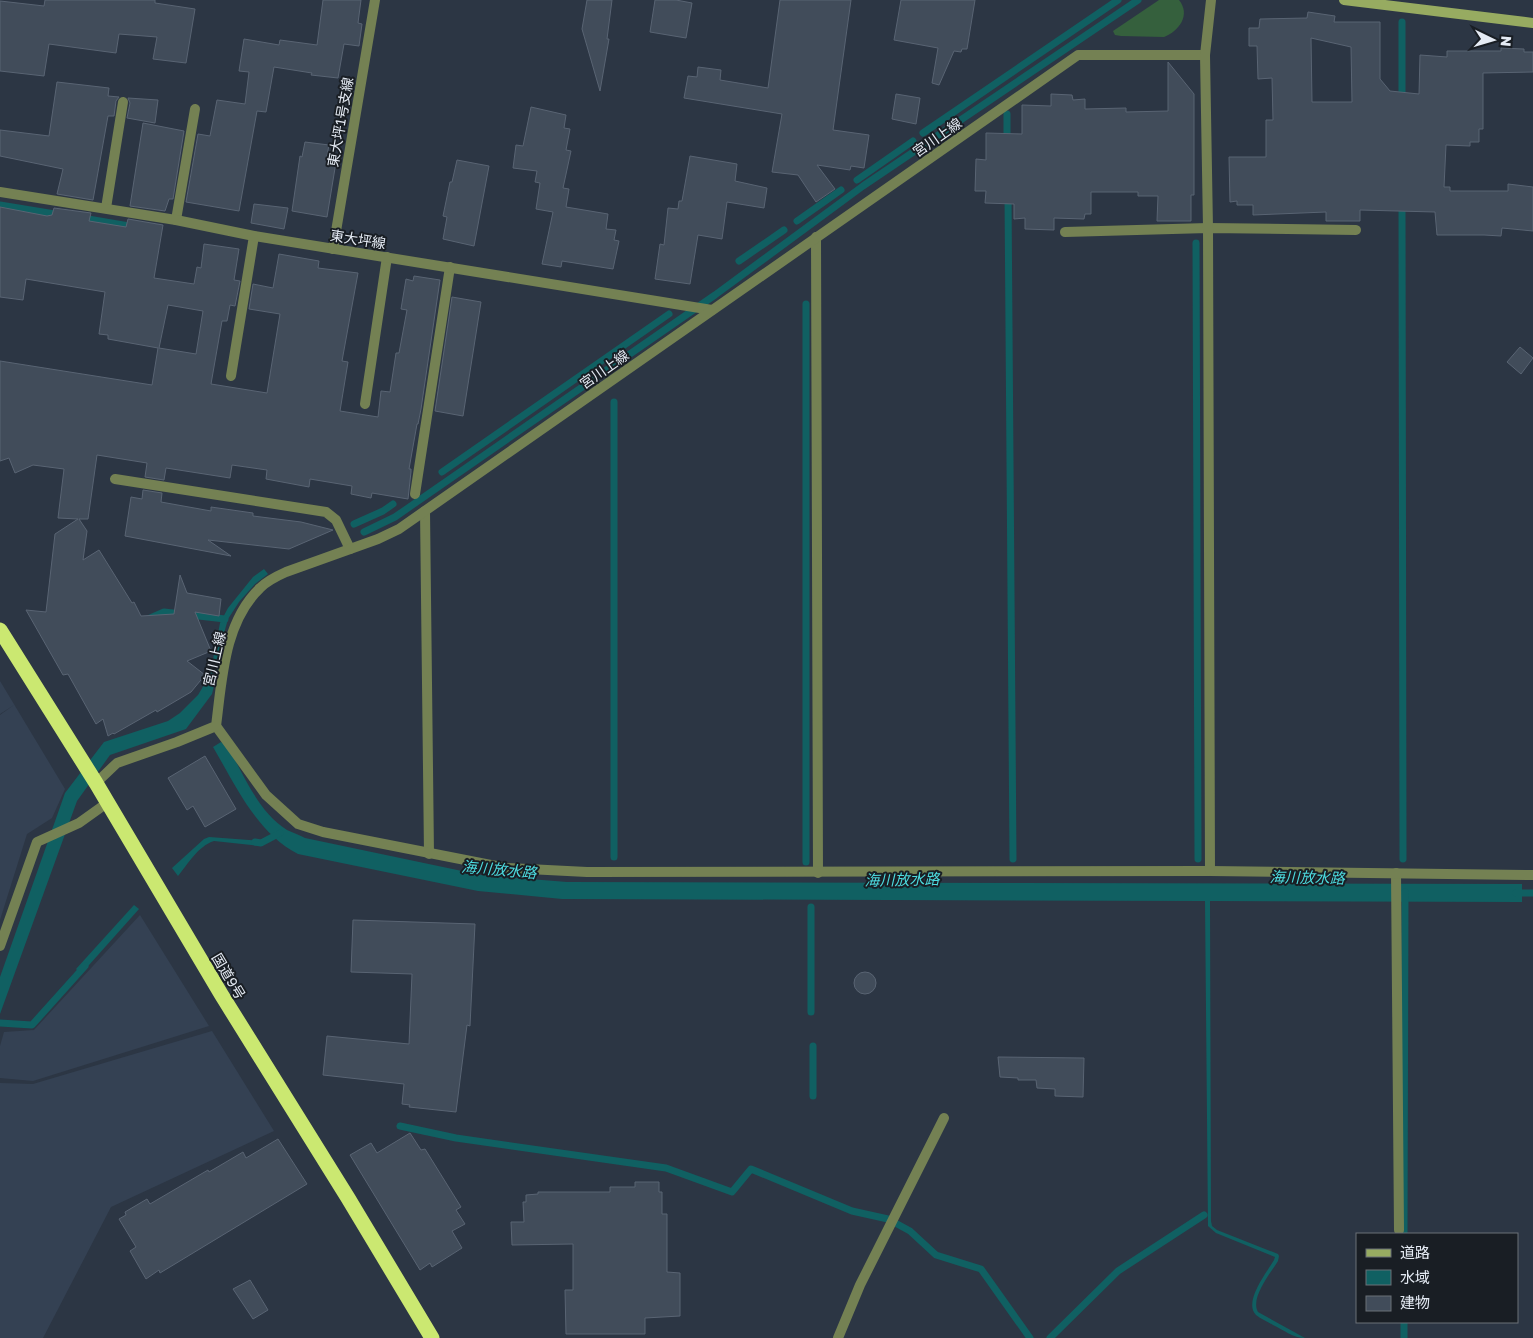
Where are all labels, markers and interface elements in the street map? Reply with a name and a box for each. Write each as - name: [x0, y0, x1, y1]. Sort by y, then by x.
- north arrow: [1468, 15, 1518, 65]
- text: N: [1498, 35, 1515, 47]
- street label: 東大坪1号支線: [324, 76, 356, 168]
- street label: 宮川上線: [909, 114, 965, 160]
- street label: 東大坪線: [329, 226, 387, 252]
- street label: 宮川上線: [576, 346, 632, 392]
- street label: 宮川上線: [199, 630, 229, 688]
- water label: 海川放水路: [461, 857, 539, 881]
- water label: 海川放水路: [1269, 867, 1347, 887]
- water label: 海川放水路: [864, 869, 942, 889]
- street label: 国道9号: [209, 950, 249, 1002]
- legend: [1356, 1233, 1518, 1323]
- text: 道路: [1400, 1243, 1430, 1261]
- text: 水域: [1400, 1268, 1430, 1286]
- text: 建物: [1400, 1293, 1430, 1311]

